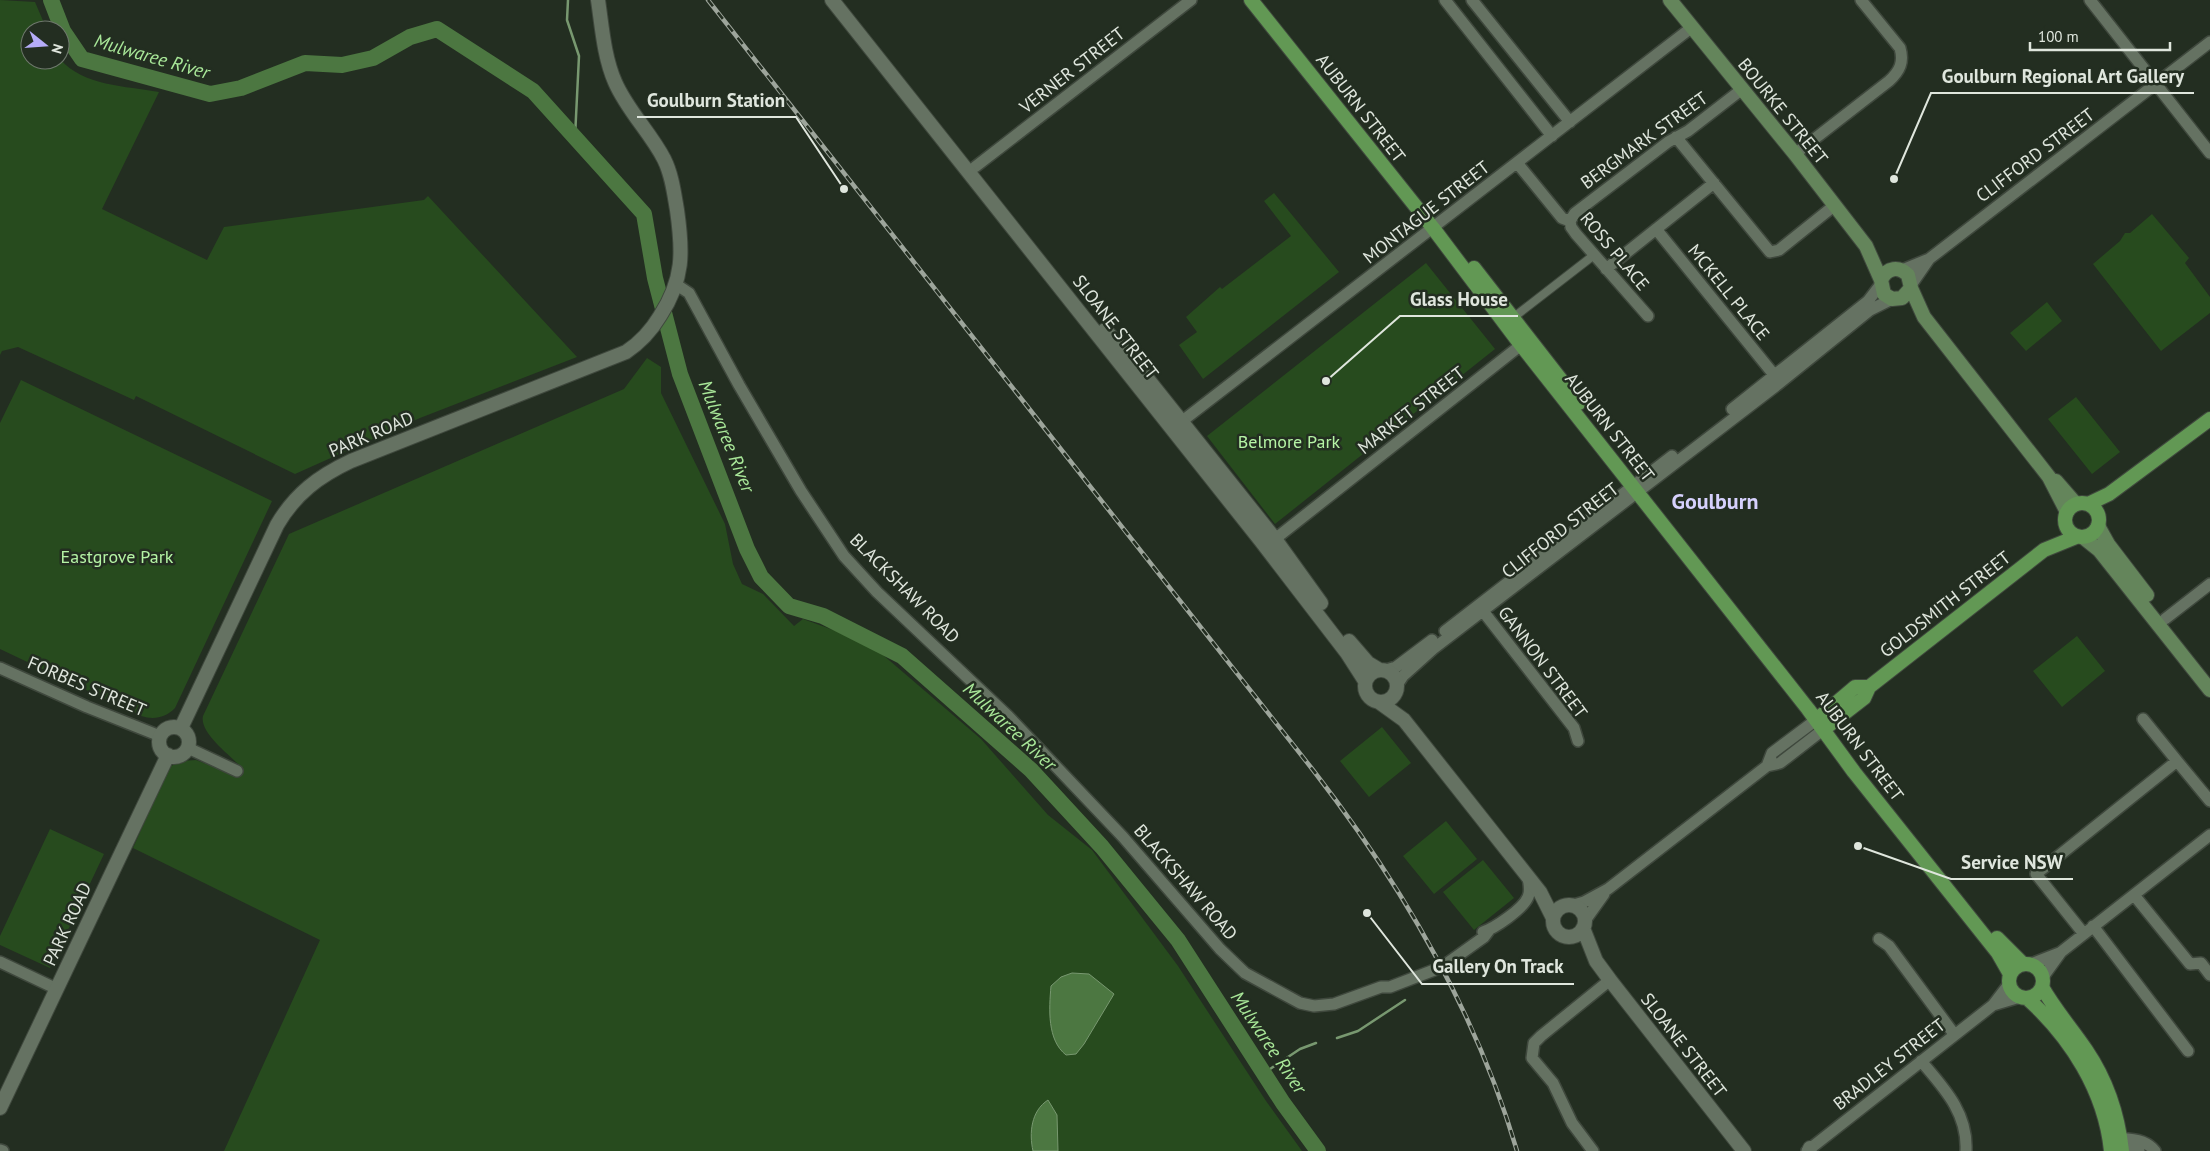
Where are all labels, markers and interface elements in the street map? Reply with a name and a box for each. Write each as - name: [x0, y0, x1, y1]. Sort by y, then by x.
- north arrow: [20, 20, 70, 70]
- scale bar: [2030, 20, 2170, 52]
- street label: VERNER STREET: [1014, 22, 1129, 119]
- text: 100 m: [2038, 27, 2079, 46]
- water label: Mulwaree River: [92, 28, 214, 84]
- text: N: [47, 42, 67, 56]
- street label: AUBURN STREET: [1311, 49, 1411, 167]
- street label: BOURKE STREET: [1733, 53, 1833, 169]
- callout: Goulburn Regional Art Gallery: [1931, 59, 2194, 93]
- text: Goulburn Regional Art Gallery: [1942, 64, 2185, 88]
- callout: Goulburn Station: [637, 83, 796, 117]
- street label: BERGMARK STREET: [1576, 86, 1712, 194]
- text: Goulburn Station: [647, 88, 785, 112]
- street label: CLIFFORD STREET: [1971, 103, 2099, 207]
- street label: MONTAGUE STREET: [1358, 155, 1494, 269]
- street label: ROSS PLACE: [1575, 207, 1655, 295]
- street label: MCKELL PLACE: [1683, 239, 1775, 345]
- street label: SLOANE STREET: [1068, 270, 1164, 384]
- callout: Glass House: [1400, 282, 1518, 316]
- text: Glass House: [1410, 287, 1508, 311]
- street label: MARKET STREET: [1353, 361, 1469, 459]
- street label: AUBURN STREET: [1560, 368, 1660, 486]
- water label: Mulwaree River: [694, 376, 761, 497]
- street label: PARK ROAD: [325, 406, 417, 462]
- park label: Belmore Park: [1238, 430, 1341, 453]
- street label: CLIFFORD STREET: [1497, 477, 1623, 583]
- district label: Goulburn: [1672, 487, 1758, 515]
- street label: BLACKSHAW ROAD: [845, 528, 965, 648]
- park label: Eastgrove Park: [61, 545, 174, 568]
- street label: GOLDSMITH STREET: [1875, 546, 2015, 662]
- street label: GANNON STREET: [1493, 601, 1593, 723]
- street label: FORBES STREET: [24, 651, 150, 721]
- water label: Mulwaree River: [958, 677, 1063, 777]
- street label: AUBURN STREET: [1811, 686, 1909, 806]
- street label: BLACKSHAW ROAD: [1129, 819, 1243, 945]
- callout: Service NSW: [1951, 845, 2073, 879]
- text: Service NSW: [1961, 850, 2064, 874]
- street label: PARK ROAD: [38, 879, 96, 969]
- callout: Gallery On Track: [1422, 950, 1574, 984]
- text: Gallery On Track: [1432, 954, 1564, 978]
- water label: Mulwaree River: [1226, 986, 1313, 1099]
- street label: SLOANE STREET: [1636, 988, 1732, 1102]
- street label: BRADLEY STREET: [1828, 1013, 1950, 1115]

